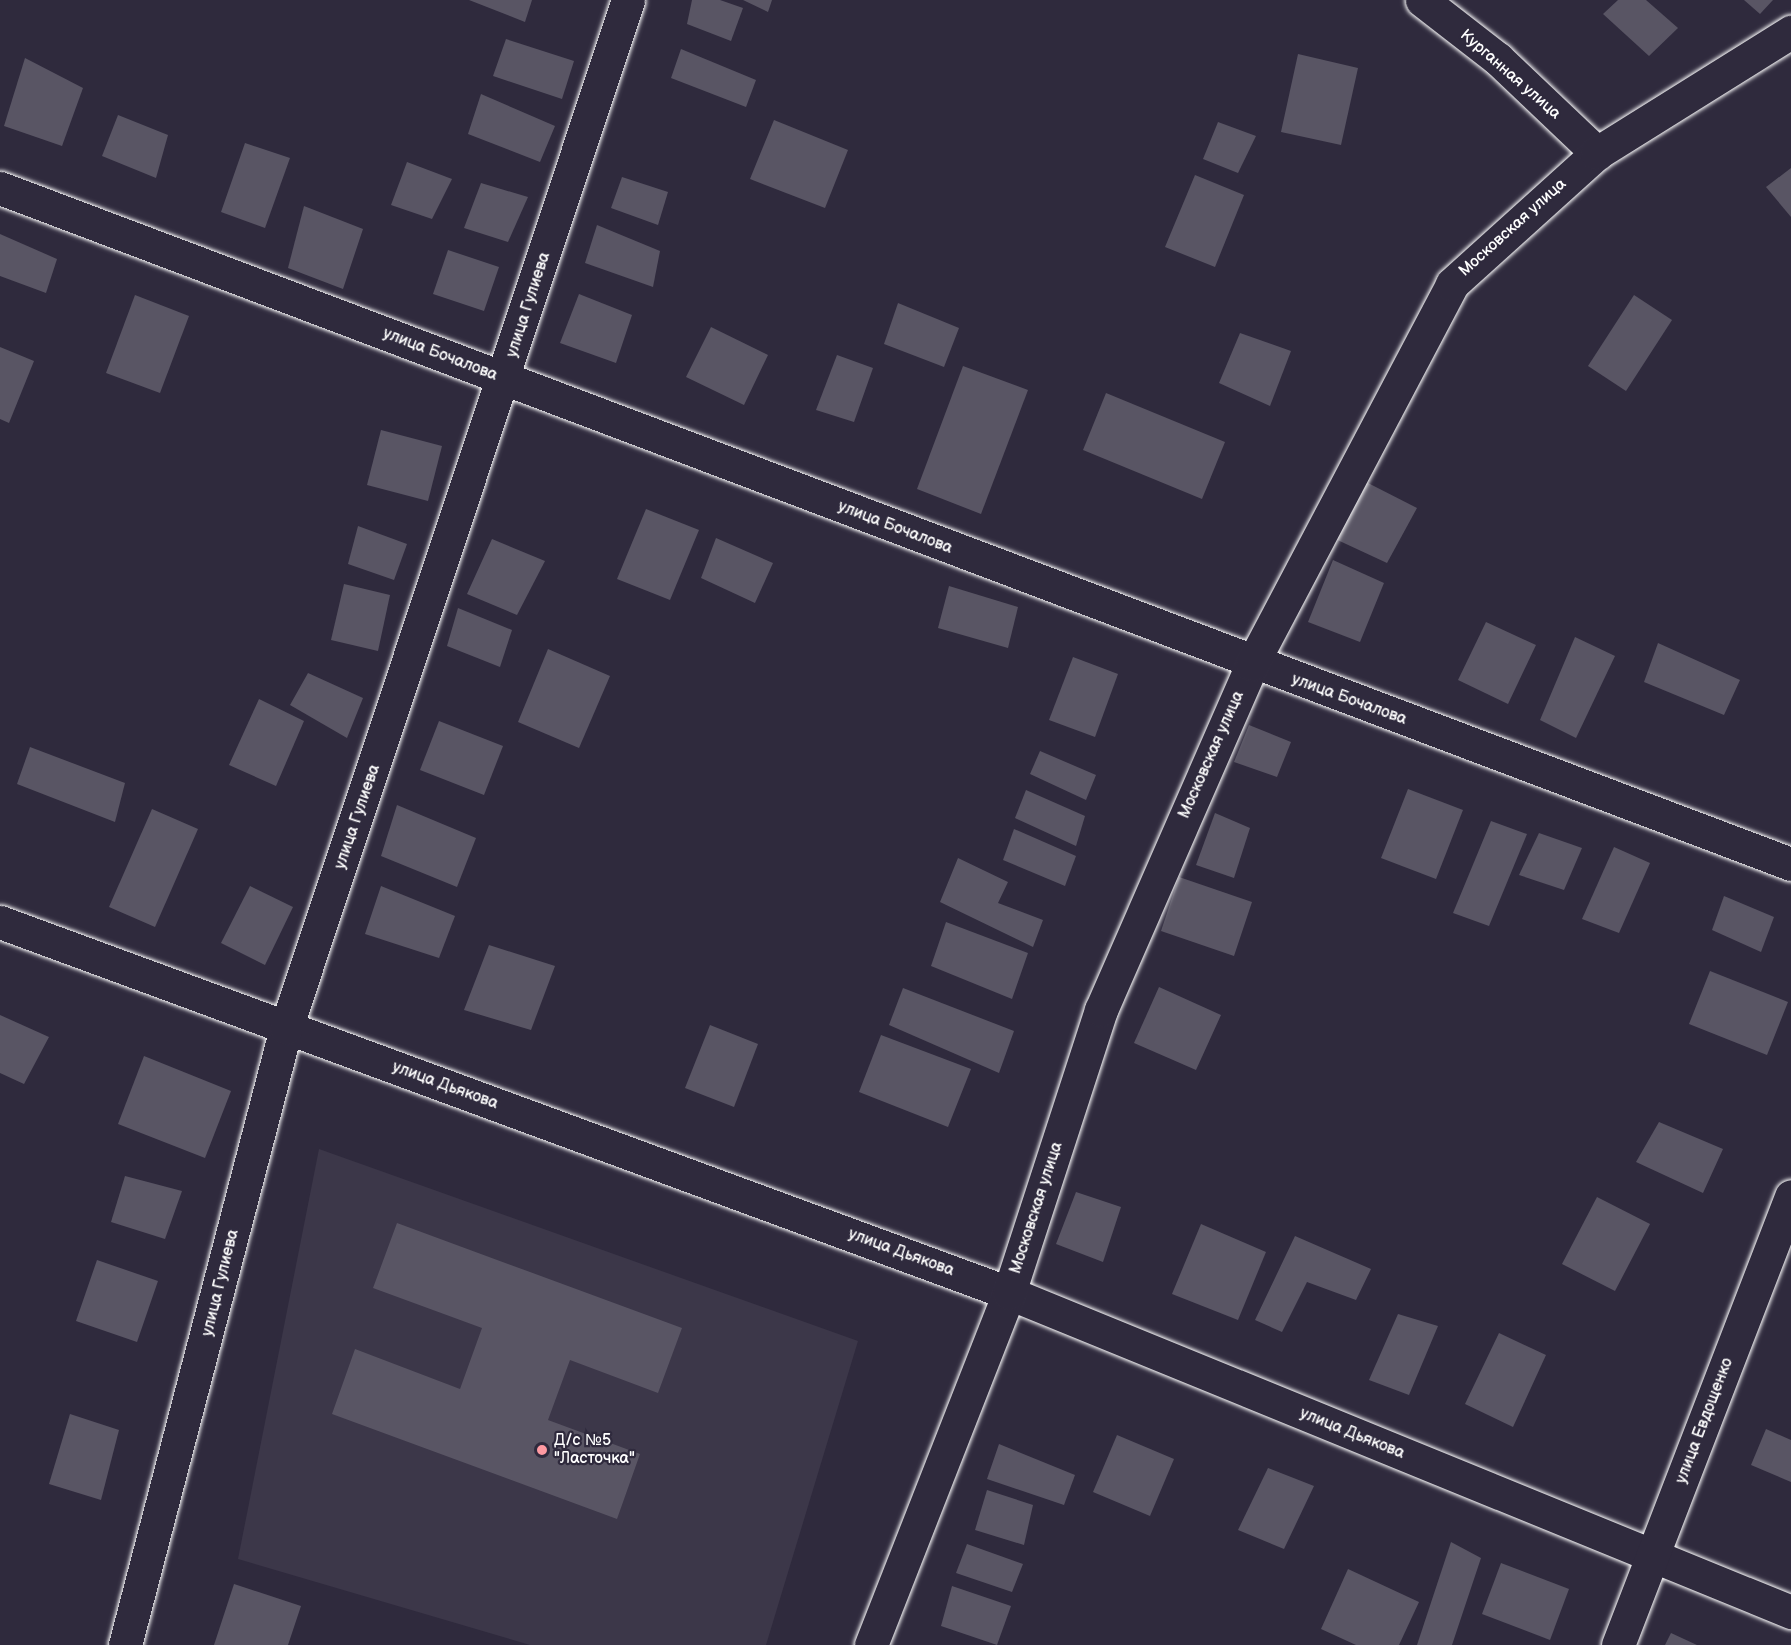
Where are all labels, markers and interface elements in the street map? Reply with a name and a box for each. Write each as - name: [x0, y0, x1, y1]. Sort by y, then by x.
- street label: Курганная улица: [1456, 26, 1564, 124]
- street label: Московская улица: [1455, 175, 1571, 281]
- street label: улица Гулиева: [503, 250, 555, 360]
- street label: улица Бочалова: [380, 324, 500, 386]
- street label: улица Бочалова: [835, 497, 955, 559]
- street label: улица Бочалова: [1289, 670, 1409, 730]
- street label: Московская улица: [1175, 688, 1249, 822]
- street label: улица Гулиева: [331, 762, 385, 872]
- street label: улица Дьякова: [389, 1058, 501, 1114]
- street label: Московская улица: [1007, 1140, 1067, 1276]
- street label: улица Дьякова: [845, 1225, 957, 1281]
- street label: улица Гулиева: [198, 1228, 244, 1338]
- street label: улица Евдощенко: [1672, 1355, 1738, 1487]
- street label: улица Дьякова: [1297, 1404, 1407, 1464]
- place label: Д/с №5 "Ласточка": [554, 1431, 635, 1469]
- marker: Д/с №5 "Ласточка": [535, 1443, 549, 1457]

